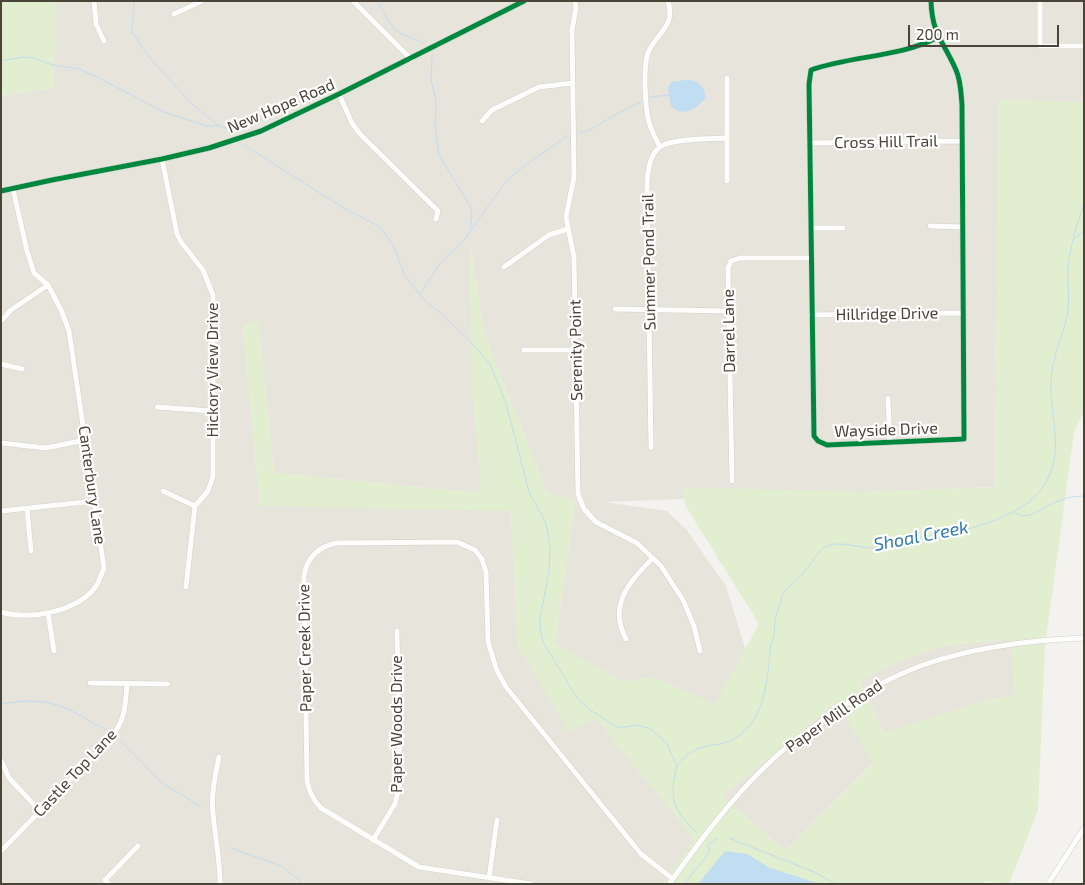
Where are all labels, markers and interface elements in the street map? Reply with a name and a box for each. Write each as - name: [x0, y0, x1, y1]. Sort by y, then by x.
- scale bar: [910, 15, 1061, 47]
- text: 200 m: [916, 25, 959, 43]
- street label: New Hope Road: [224, 75, 338, 137]
- street label: Cross Hill Trail: [834, 131, 938, 153]
- street label: Summer Pond Trail: [638, 193, 660, 331]
- street label: Darrel Lane: [719, 289, 739, 373]
- street label: Serenity Point: [566, 299, 586, 401]
- street label: Hickory View Drive: [203, 303, 223, 437]
- street label: Hillridge Drive: [835, 304, 939, 324]
- street label: Wayside Drive: [834, 419, 938, 441]
- street label: Canterbury Lane: [74, 424, 110, 546]
- water label: Shoal Creek: [872, 516, 970, 556]
- street label: Paper Creek Drive: [294, 584, 316, 712]
- street label: Paper Woods Drive: [387, 655, 407, 793]
- street label: Paper Mill Road: [782, 675, 886, 757]
- street label: Castle Top Lane: [29, 725, 121, 821]

